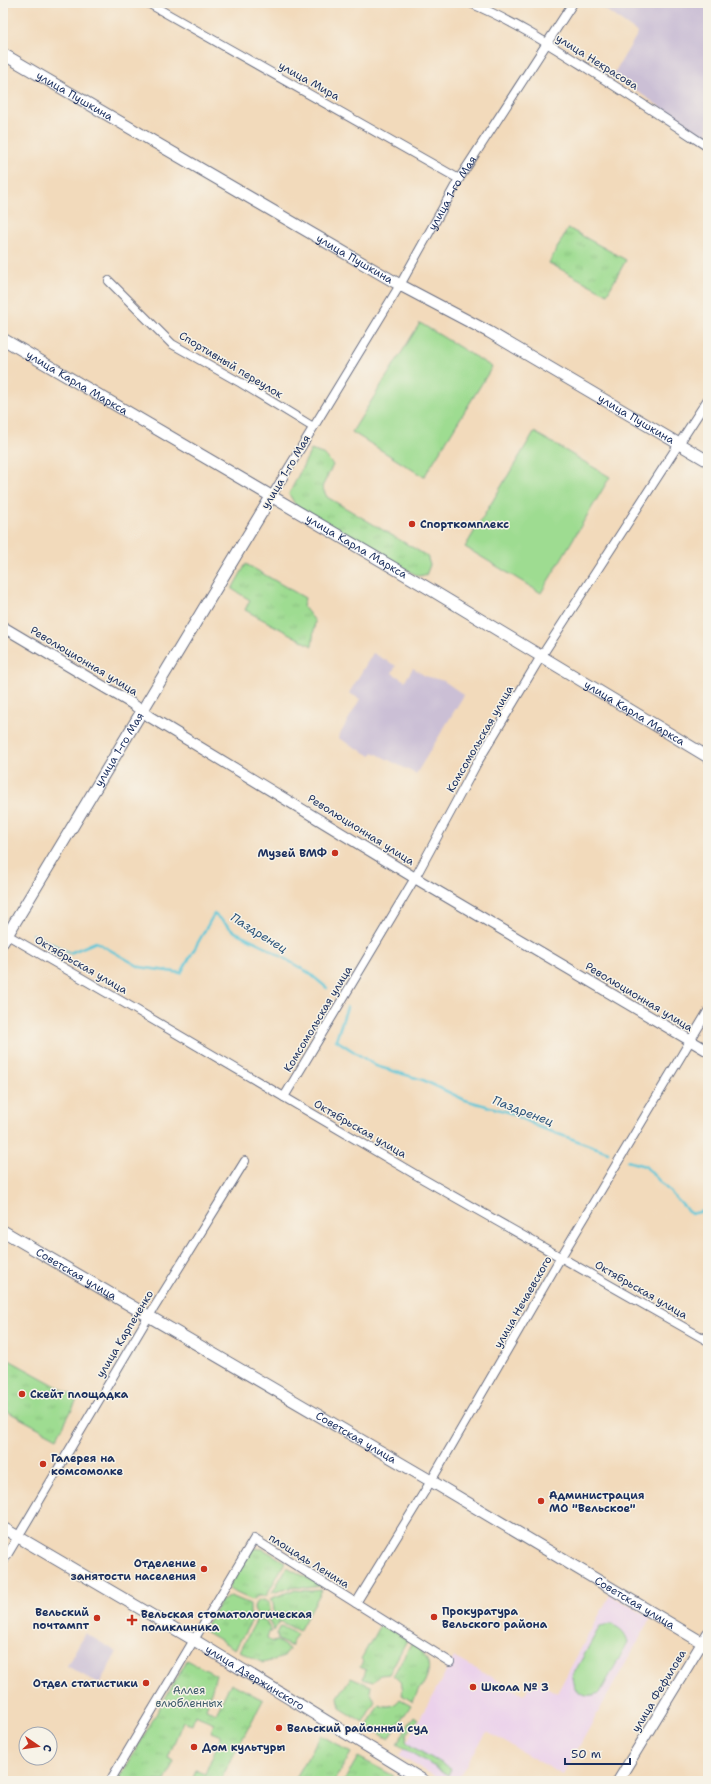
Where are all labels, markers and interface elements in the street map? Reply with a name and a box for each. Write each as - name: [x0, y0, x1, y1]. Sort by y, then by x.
- street label: улица Некрасова: [553, 31, 641, 93]
- street label: улица Мира: [276, 58, 342, 104]
- street label: улица Пушкина: [34, 68, 116, 124]
- street label: улица 1-го Мая: [424, 153, 480, 233]
- street label: улица Пушкина: [314, 230, 396, 287]
- street label: Спортивный переулок: [176, 328, 286, 402]
- street label: улица Карла Маркса: [24, 347, 131, 418]
- street label: улица Пушкина: [595, 390, 678, 447]
- street label: улица 1-го Мая: [258, 432, 314, 512]
- street label: улица Карла Маркса: [303, 511, 410, 582]
- place label: Спорткомплекс: [420, 517, 509, 532]
- marker: Спорткомплекс: [407, 519, 417, 529]
- street label: Революционная улица: [27, 623, 141, 699]
- street label: улица Карла Маркса: [582, 677, 688, 749]
- street label: Комсомольская улица: [443, 683, 517, 795]
- street label: улица 1-го Мая: [91, 709, 147, 789]
- street label: Революционная улица: [305, 791, 417, 869]
- place label: Музей ВМФ: [257, 846, 327, 861]
- marker: Музей ВМФ: [330, 848, 340, 858]
- water label: Паздренец: [228, 909, 290, 957]
- street label: Октябрьская улица: [32, 932, 130, 998]
- street label: Революционная улица: [582, 959, 696, 1035]
- street label: Комсомольская улица: [280, 963, 356, 1075]
- water label: Паздренец: [490, 1092, 556, 1130]
- street label: Октябрьская улица: [311, 1096, 409, 1162]
- street label: Советская улица: [33, 1244, 120, 1303]
- street label: улица Нечаевского: [490, 1253, 556, 1351]
- street label: Октябрьская улица: [592, 1257, 690, 1323]
- street label: улица Карпеченко: [93, 1287, 157, 1381]
- place label: Скейт площадка: [30, 1387, 129, 1402]
- marker: Скейт площадка: [17, 1389, 27, 1399]
- street label: Советская улица: [313, 1408, 399, 1467]
- place label: Галерея на комсомолке: [51, 1451, 124, 1479]
- marker: Галерея на комсомолке: [38, 1459, 48, 1469]
- place label: Администрация МО "Вельское": [549, 1488, 645, 1516]
- marker: Администрация МО "Вельское": [536, 1496, 546, 1506]
- street label: площадь Ленина: [266, 1530, 352, 1592]
- place label: Отделение занятости населения: [71, 1556, 196, 1584]
- marker: Отделение занятости населения: [199, 1564, 209, 1574]
- street label: Советская улица: [592, 1573, 678, 1632]
- place label: Прокуратура Вельского района: [442, 1604, 548, 1632]
- place label: Вельский почтампт: [32, 1605, 89, 1633]
- place label: Вельская стоматологическая поликлиника: [141, 1607, 312, 1635]
- marker: Прокуратура Вельского района: [429, 1612, 439, 1622]
- marker: Вельский почтампт: [92, 1613, 102, 1623]
- marker: Вельская стоматологическая поликлиника: [126, 1614, 138, 1626]
- street label: улица Дзержинского: [203, 1641, 308, 1714]
- street label: улица Фефилова: [628, 1647, 690, 1735]
- place label: Отдел статистики: [33, 1676, 138, 1691]
- marker: Отдел статистики: [141, 1678, 151, 1688]
- place label: Школа № 3: [481, 1680, 549, 1695]
- marker: Школа № 3: [468, 1682, 478, 1692]
- park label: Аллея влюбленных: [156, 1683, 223, 1711]
- place label: Вельский районный суд: [287, 1721, 428, 1736]
- marker: Вельский районный суд: [274, 1723, 284, 1733]
- north arrow: [18, 1726, 58, 1766]
- place label: Дом культуры: [202, 1740, 285, 1755]
- scale bar: [565, 1740, 630, 1766]
- marker: Дом культуры: [189, 1742, 199, 1752]
- text: С: [39, 1743, 55, 1753]
- text: 50 m: [571, 1746, 601, 1762]

